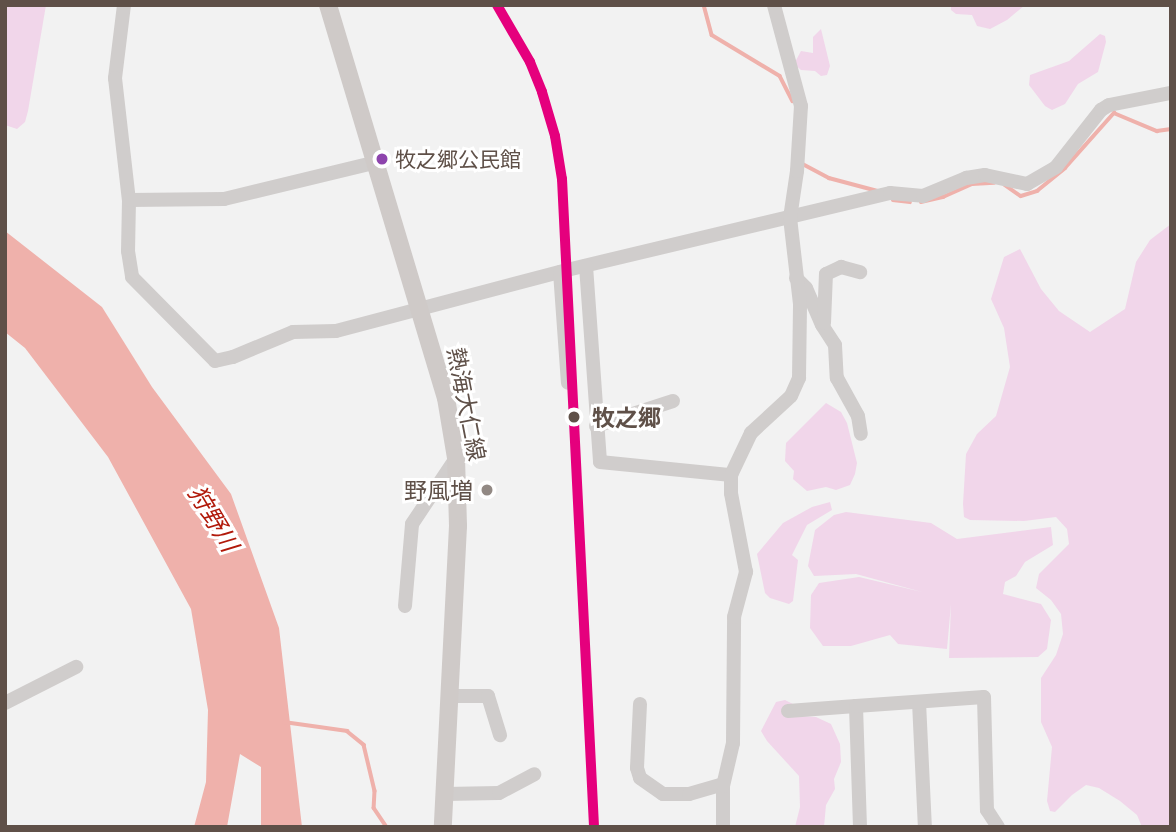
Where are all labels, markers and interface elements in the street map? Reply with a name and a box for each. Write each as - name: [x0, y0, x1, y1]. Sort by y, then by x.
- place label: 牧之郷公民館: [395, 146, 521, 172]
- marker: 牧之郷公民館: [375, 152, 389, 166]
- street label: 熱海大仁線: [442, 345, 492, 463]
- place label: 牧之郷: [592, 403, 661, 431]
- marker: 牧之郷: [563, 406, 585, 428]
- place label: 野風増: [404, 476, 473, 504]
- water label: 狩野川: [183, 480, 245, 556]
- marker: 野風増: [479, 482, 495, 498]

